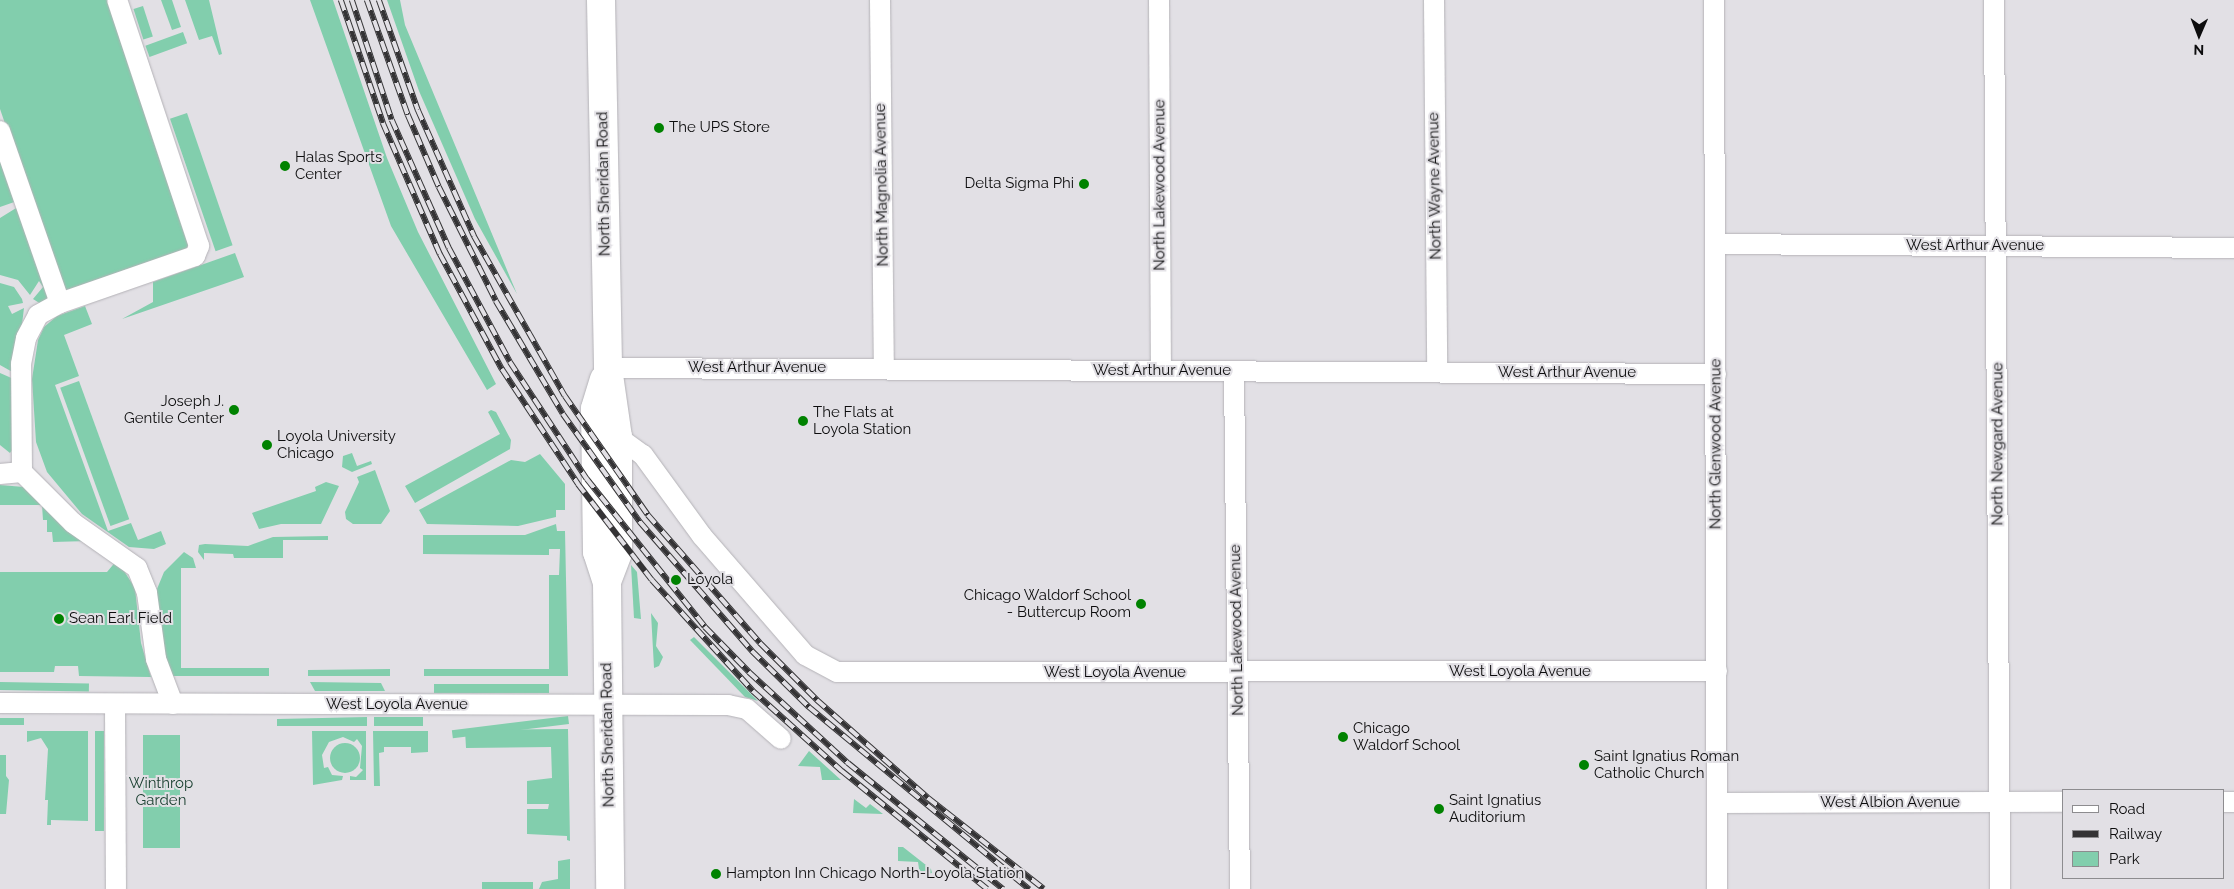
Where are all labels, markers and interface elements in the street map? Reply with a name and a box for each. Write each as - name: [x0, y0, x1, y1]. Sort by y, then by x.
- north arrow: [2174, 10, 2224, 60]
- text: N: [2193, 42, 2204, 58]
- street label: North Lakewood Avenue: [1151, 99, 1169, 271]
- street label: North Magnolia Avenue: [872, 103, 892, 267]
- street label: North Sheridan Road: [594, 112, 614, 256]
- street label: North Wayne Avenue: [1425, 112, 1445, 260]
- place label: The UPS Store: [669, 119, 770, 137]
- marker: The UPS Store: [653, 122, 665, 134]
- place label: Halas Sports Center: [295, 148, 382, 183]
- marker: Halas Sports Center: [279, 160, 291, 172]
- place label: Delta Sigma Phi: [965, 175, 1074, 193]
- marker: Delta Sigma Phi: [1078, 178, 1090, 190]
- street label: West Arthur Avenue: [1905, 237, 2045, 255]
- street label: North Glenwood Avenue: [1707, 358, 1725, 530]
- street label: West Arthur Avenue: [687, 359, 827, 377]
- street label: West Arthur Avenue: [1092, 362, 1232, 380]
- street label: North Newgard Avenue: [1989, 362, 2007, 526]
- street label: West Arthur Avenue: [1497, 364, 1637, 382]
- place label: Joseph J. Gentile Center: [124, 392, 224, 427]
- place label: The Flats at Loyola Station: [813, 403, 911, 438]
- marker: Joseph J. Gentile Center: [228, 404, 240, 416]
- marker: The Flats at Loyola Station: [797, 415, 809, 427]
- place label: Loyola University Chicago: [277, 427, 396, 462]
- marker: Loyola University Chicago: [261, 439, 273, 451]
- street label: North Lakewood Avenue: [1227, 544, 1247, 716]
- place label: Loyola: [687, 571, 733, 589]
- marker: Loyola: [669, 573, 683, 587]
- place label: Chicago Waldorf School - Buttercup Room: [963, 586, 1131, 621]
- marker: Chicago Waldorf School - Buttercup Room: [1135, 598, 1147, 610]
- place label: Sean Earl Field: [69, 610, 172, 628]
- marker: Sean Earl Field: [53, 613, 65, 625]
- street label: North Sheridan Road: [598, 663, 618, 807]
- street label: West Loyola Avenue: [1449, 663, 1591, 681]
- street label: West Loyola Avenue: [1044, 664, 1186, 682]
- street label: West Loyola Avenue: [326, 696, 468, 714]
- place label: Chicago Waldorf School: [1353, 719, 1460, 754]
- marker: Chicago Waldorf School: [1337, 731, 1349, 743]
- place label: Saint Ignatius Roman Catholic Church: [1594, 747, 1739, 782]
- marker: Saint Ignatius Roman Catholic Church: [1578, 759, 1590, 771]
- park label: Winthrop Garden: [129, 774, 193, 809]
- legend: [2062, 789, 2224, 879]
- place label: Saint Ignatius Auditorium: [1449, 791, 1541, 826]
- street label: West Albion Avenue: [1820, 794, 1960, 812]
- text: Road: [2109, 800, 2145, 818]
- marker: Saint Ignatius Auditorium: [1433, 803, 1445, 815]
- text: Railway: [2109, 825, 2162, 843]
- text: Park: [2109, 850, 2140, 868]
- place label: Hampton Inn Chicago North-Loyola Station: [726, 865, 1024, 883]
- marker: Hampton Inn Chicago North-Loyola Station: [710, 868, 722, 880]

